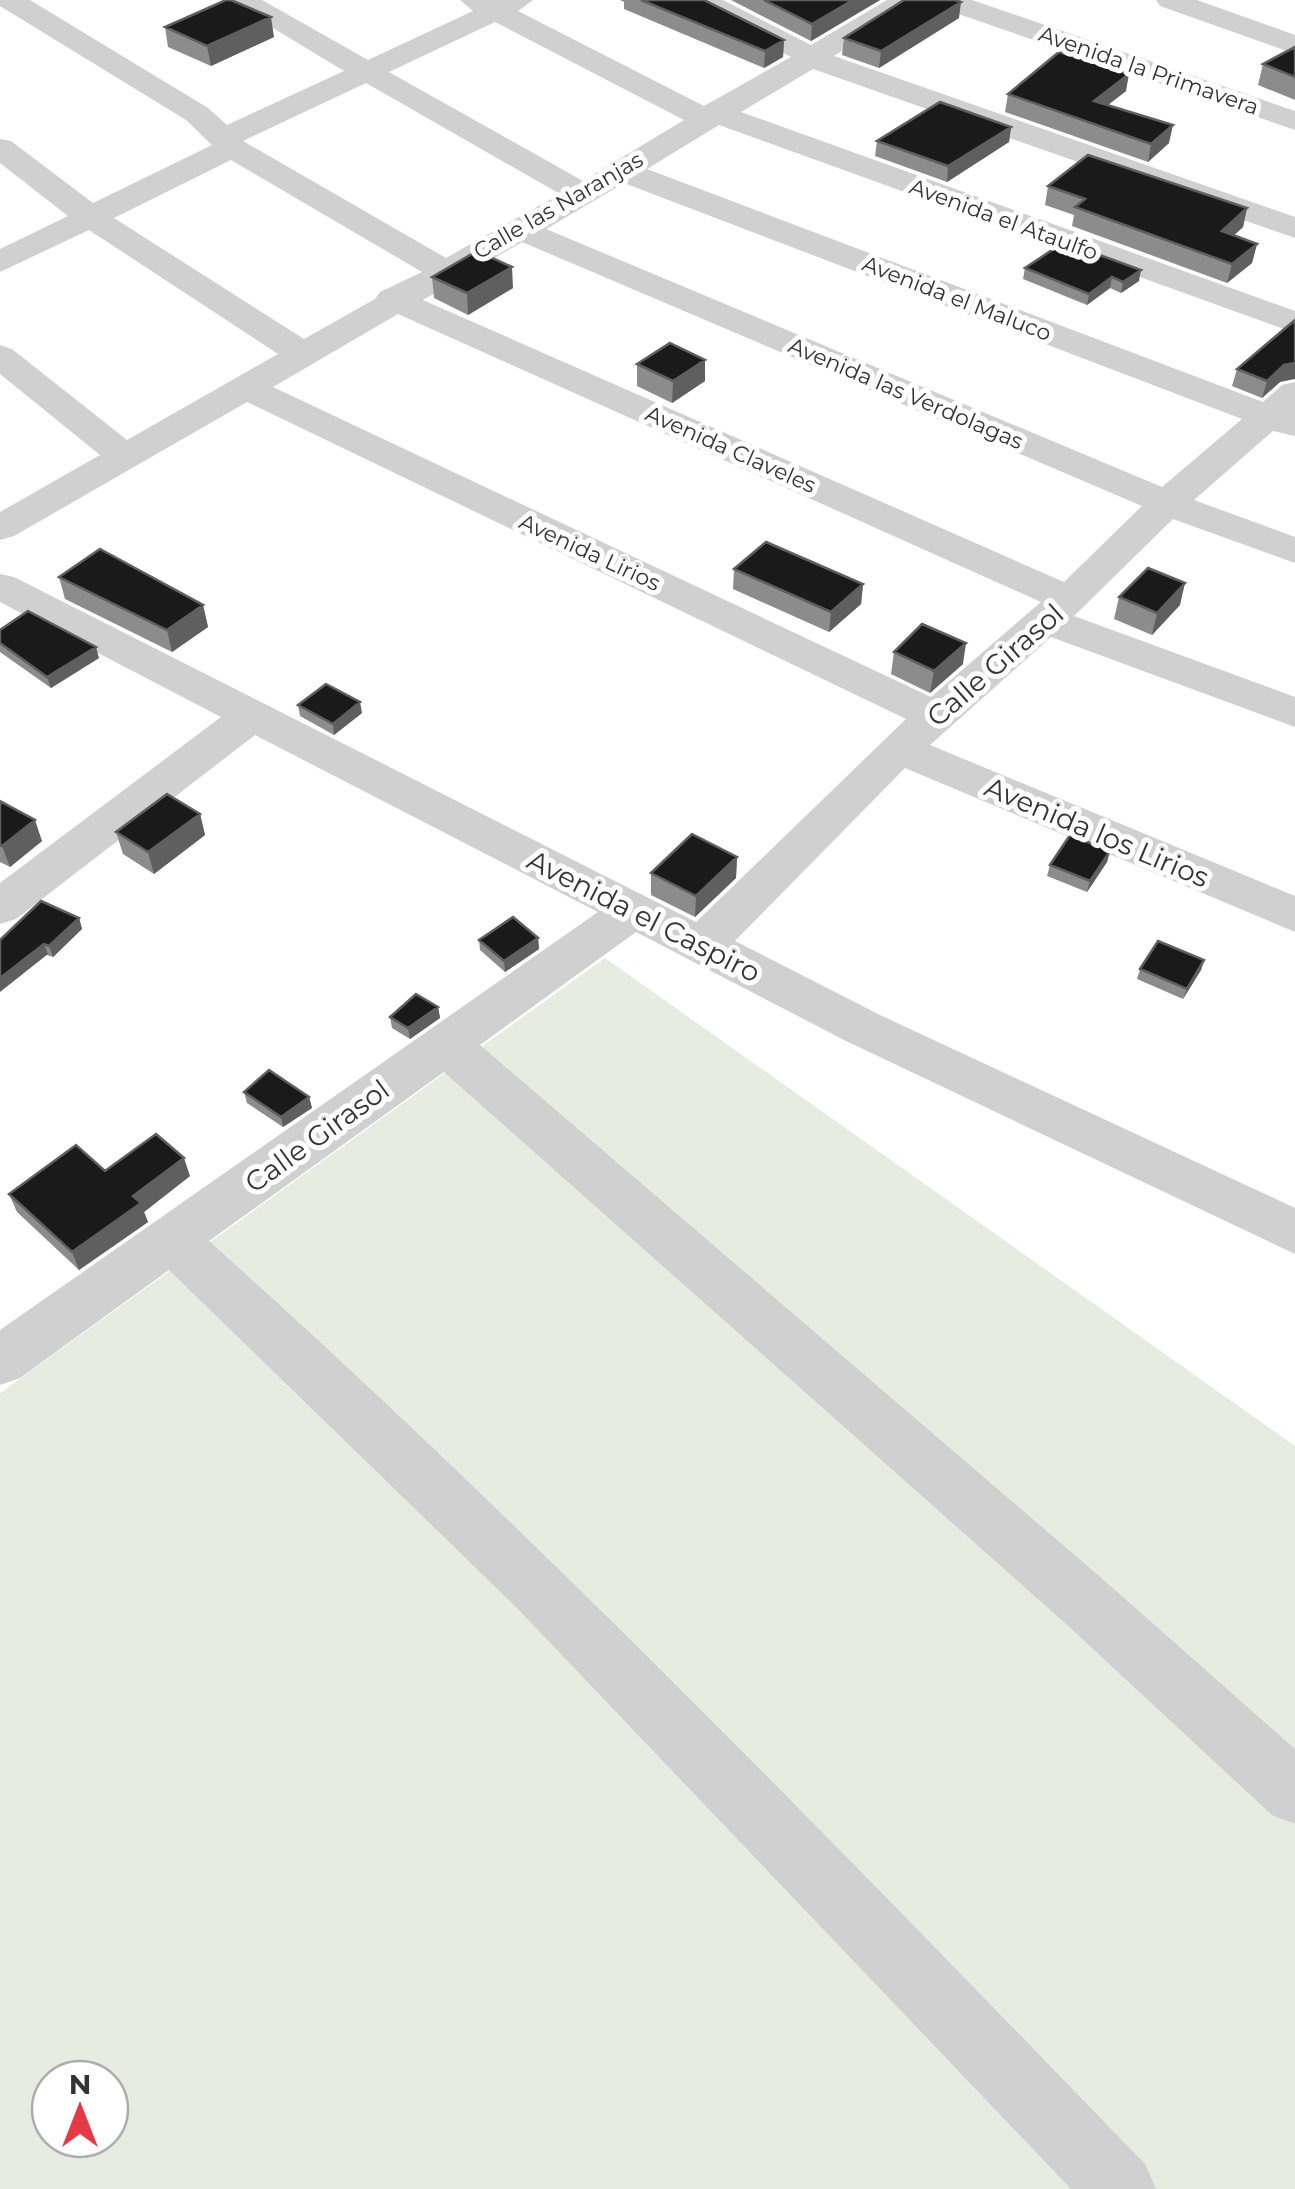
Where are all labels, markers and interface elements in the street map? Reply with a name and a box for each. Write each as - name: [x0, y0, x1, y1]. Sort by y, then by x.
- street label: Avenida la Primavera: [1035, 20, 1262, 121]
- street label: Calle las Naranjas: [469, 146, 648, 265]
- street label: Avenida el Ataulfo: [906, 173, 1102, 266]
- street label: Avenida el Maluco: [859, 250, 1055, 347]
- street label: Avenida las Verdolagas: [784, 332, 1027, 455]
- street label: Avenida Claveles: [641, 400, 820, 499]
- street label: Avenida Lirios: [515, 508, 665, 597]
- street label: Calle Girasol: [920, 596, 1070, 734]
- street label: Avenida los Lirios: [980, 769, 1214, 895]
- street label: Avenida el Caspiro: [522, 843, 766, 989]
- street label: Calle Girasol: [238, 1072, 396, 1200]
- north arrow: [30, 2059, 130, 2159]
- text: N: [69, 2067, 91, 2101]

